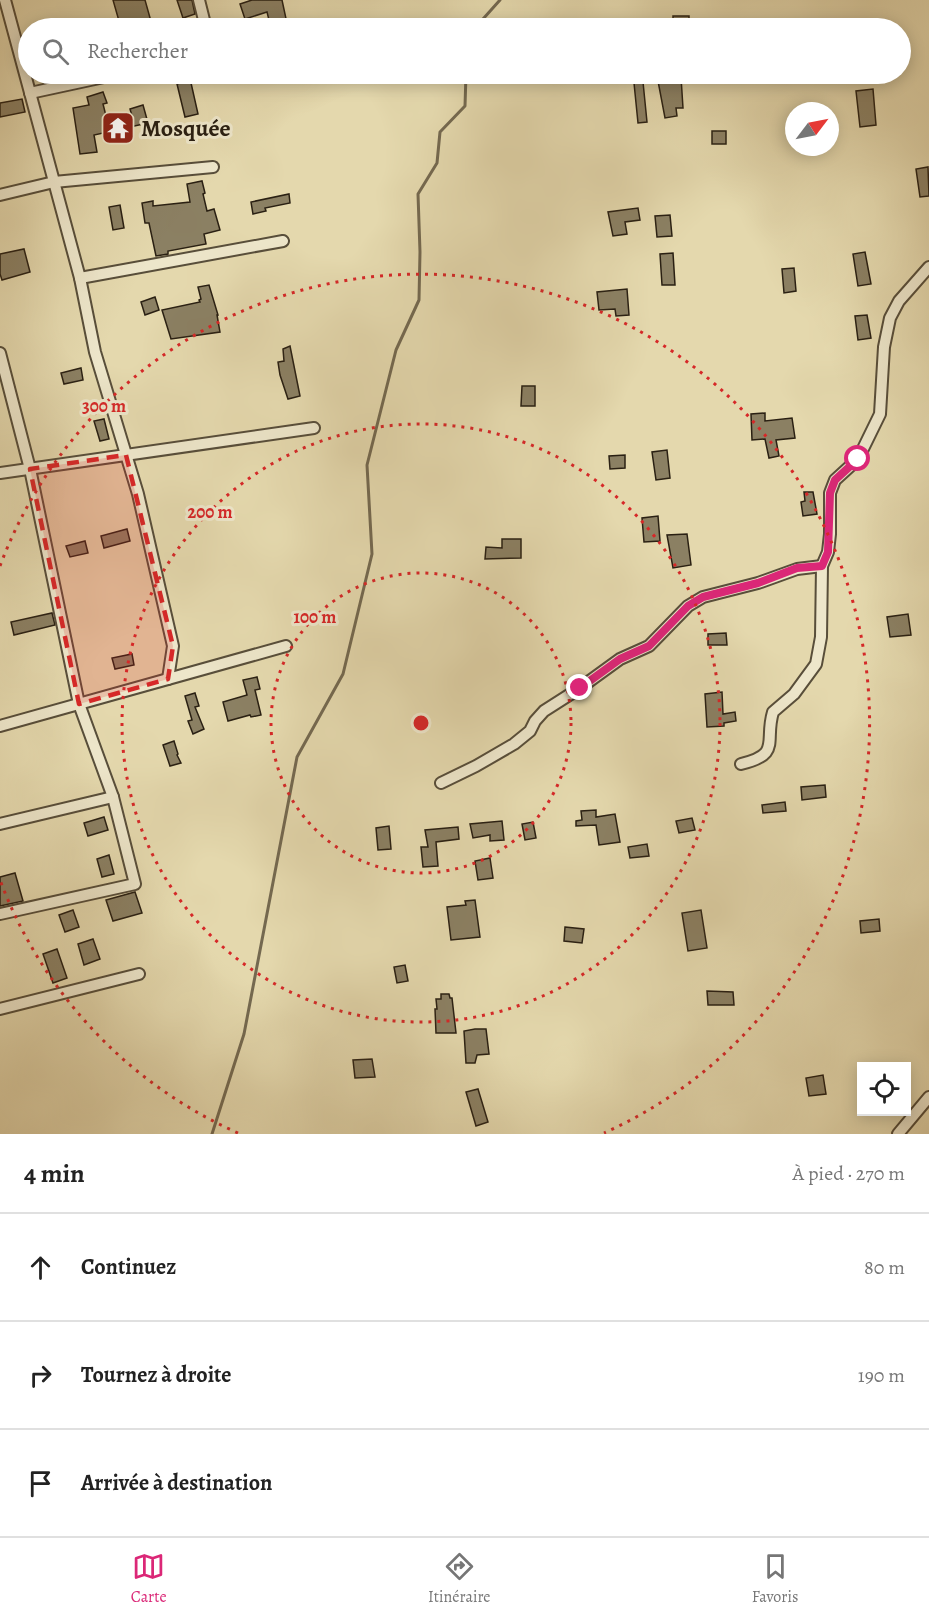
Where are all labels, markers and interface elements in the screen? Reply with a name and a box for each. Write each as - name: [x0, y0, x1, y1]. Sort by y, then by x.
- search box: [18, 18, 911, 84]
- icon: search: [39, 35, 72, 68]
- text: Rechercher: [87, 36, 188, 66]
- north arrow: [785, 102, 839, 156]
- temple icon: Mosquée: [100, 110, 136, 146]
- place label: Mosquée: [141, 112, 231, 144]
- text: 300 m: [82, 394, 126, 418]
- route start: [844, 445, 870, 471]
- text: 200 m: [187, 500, 233, 524]
- text: 100 m: [294, 605, 336, 629]
- route end: [566, 674, 592, 700]
- centre of rings: [411, 713, 431, 733]
- map controls: [857, 1062, 911, 1116]
- button: locate: [857, 1062, 911, 1116]
- text: 4 min: [24, 1156, 85, 1191]
- text: À pied · 270 m: [792, 1160, 905, 1187]
- icon: ahead: [24, 1251, 57, 1284]
- text: Continuez: [81, 1252, 176, 1282]
- text: 80 m: [864, 1254, 905, 1281]
- icon: right: [24, 1359, 57, 1392]
- text: Tournez à droite: [81, 1360, 232, 1390]
- text: 190 m: [858, 1362, 905, 1389]
- icon: arrive: [24, 1467, 57, 1500]
- text: Arrivée à destination: [81, 1468, 272, 1498]
- tab: Carte: [131, 1550, 167, 1608]
- tab: Itinéraire: [428, 1550, 491, 1608]
- tab: Favoris: [752, 1550, 798, 1608]

